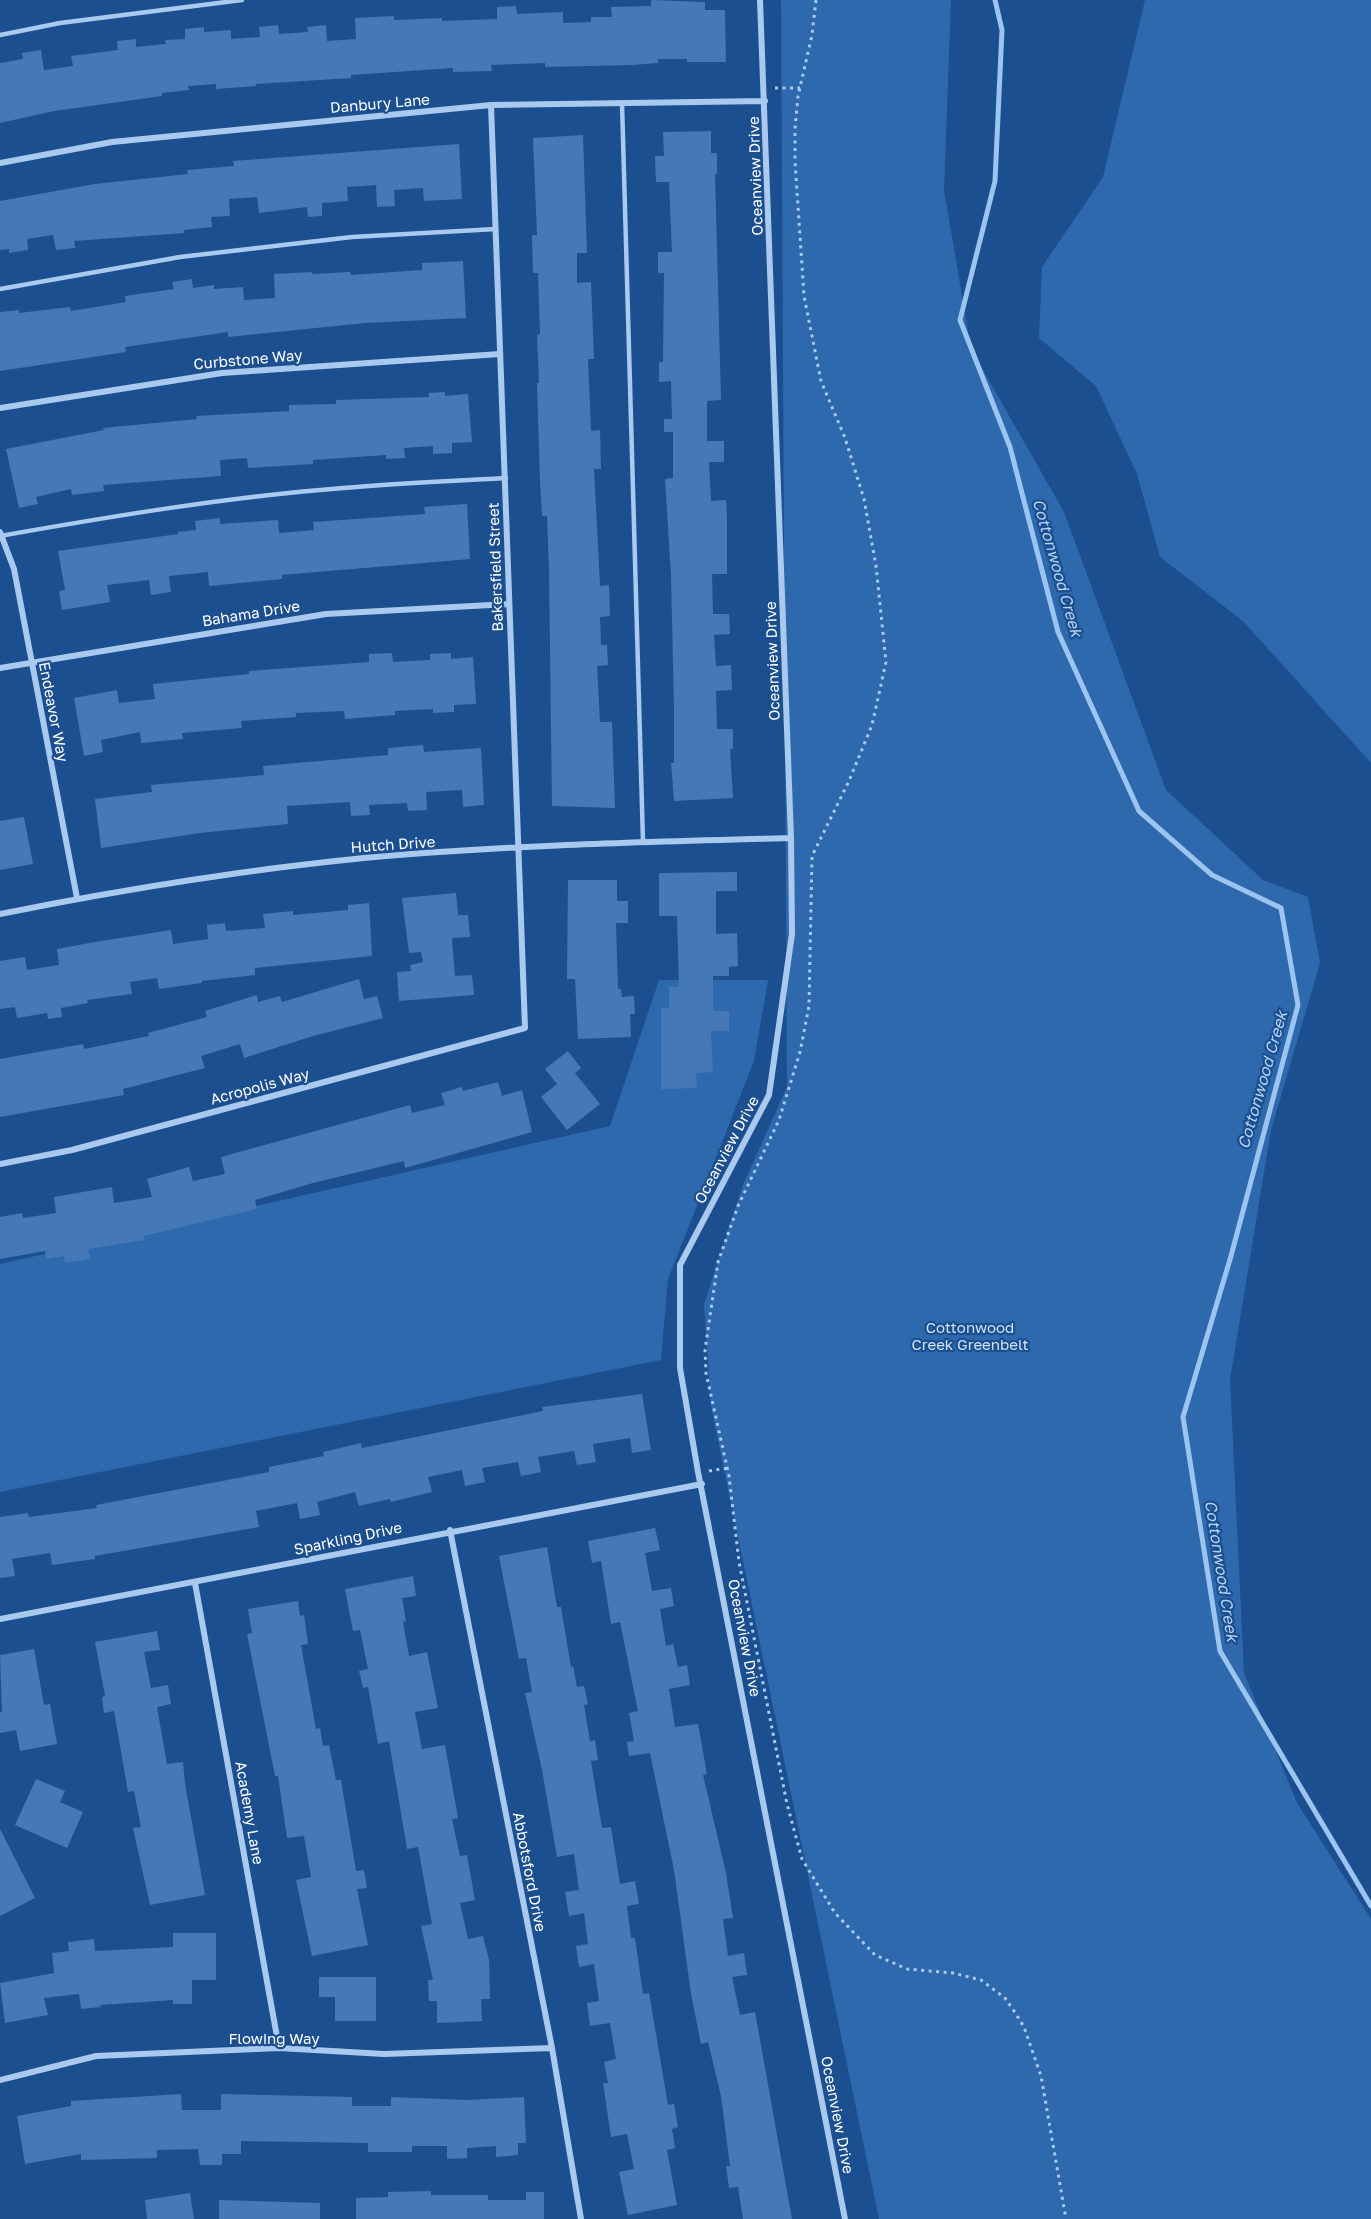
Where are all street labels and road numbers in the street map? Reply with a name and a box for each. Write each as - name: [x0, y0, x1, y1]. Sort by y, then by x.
- street label: Danbury Lane: [329, 91, 431, 117]
- street label: Oceanview Drive: [745, 116, 767, 236]
- street label: Curbstone Way: [193, 346, 303, 374]
- street label: Bakersfield Street: [485, 502, 507, 632]
- street label: Bahama Drive: [201, 597, 301, 631]
- street label: Oceanview Drive: [762, 601, 784, 721]
- street label: Endeavor Way: [34, 660, 72, 764]
- street label: Hutch Drive: [350, 833, 436, 857]
- street label: Acropolis Way: [208, 1065, 312, 1109]
- street label: Oceanview Drive: [691, 1093, 763, 1207]
- street label: Sparkling Drive: [292, 1519, 404, 1559]
- street label: Oceanview Drive: [724, 1578, 764, 1698]
- street label: Academy Lane: [231, 1760, 267, 1866]
- street label: Abbotsford Drive: [509, 1811, 549, 1933]
- street label: Flowing Way: [228, 2030, 320, 2048]
- street label: Oceanview Drive: [817, 2055, 857, 2175]

